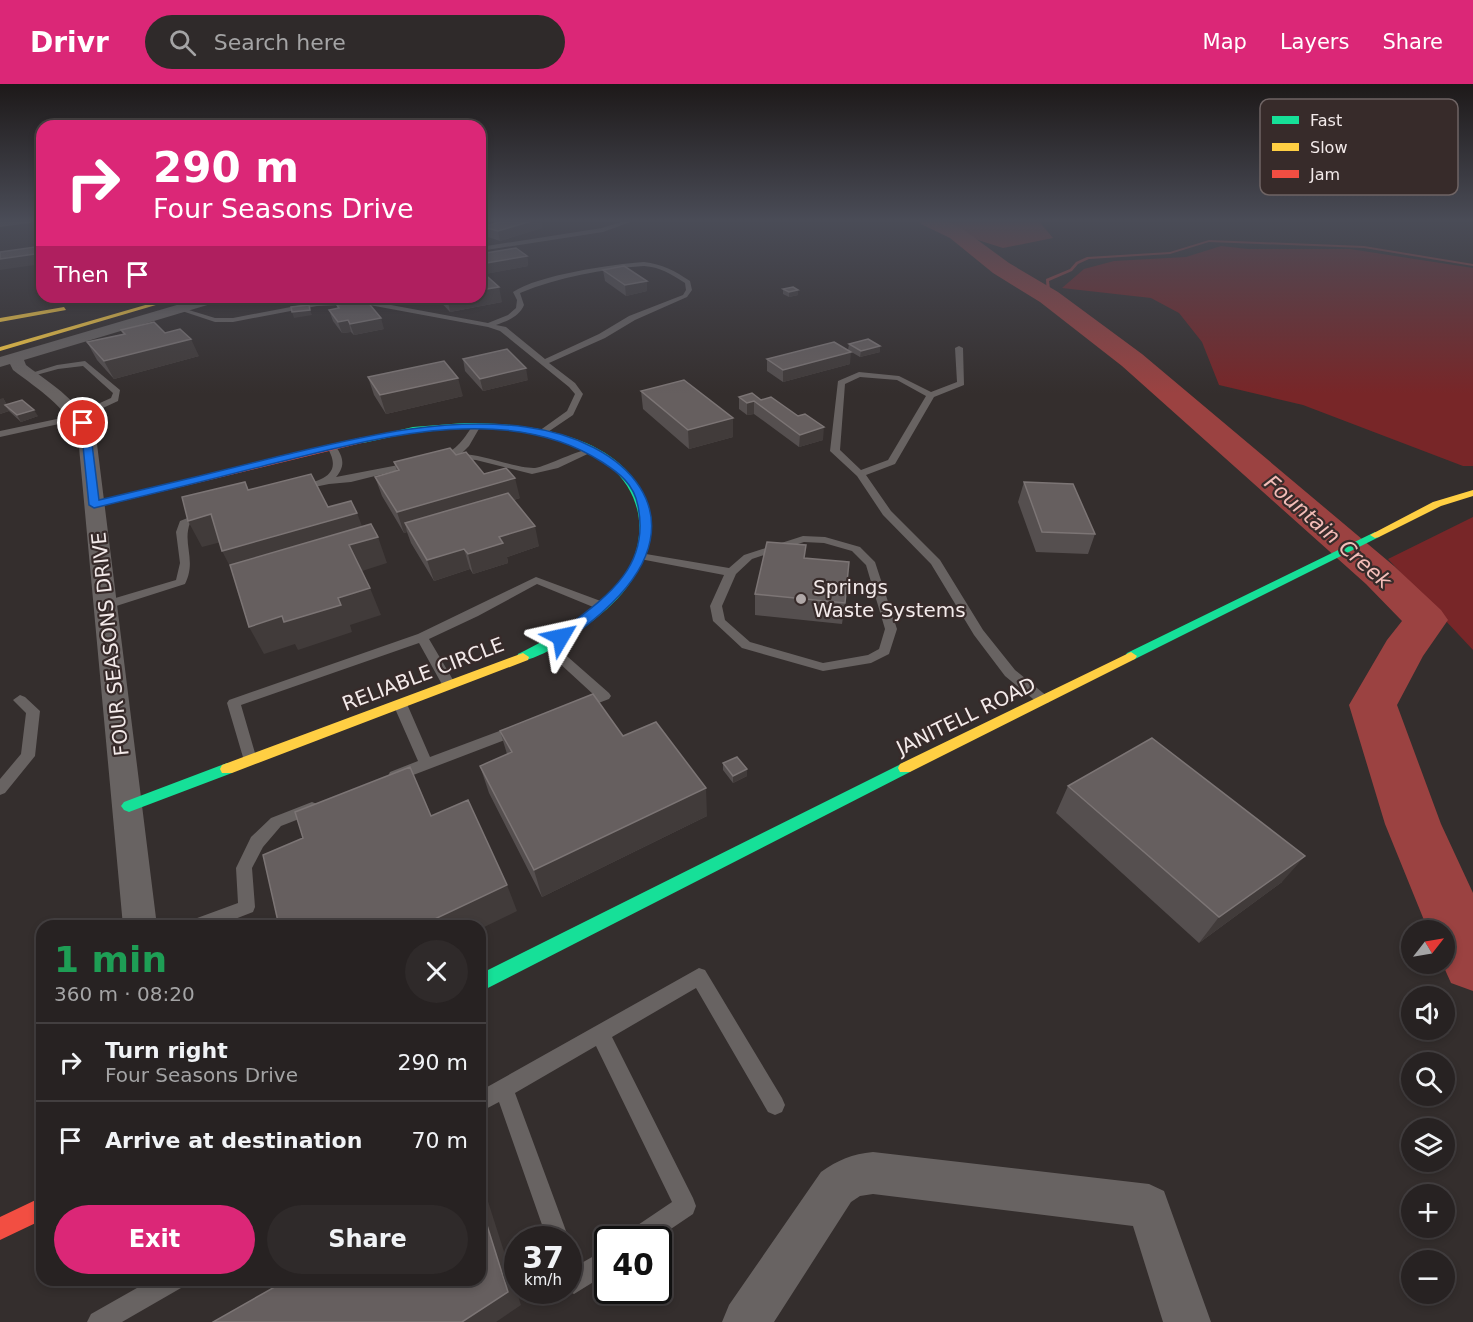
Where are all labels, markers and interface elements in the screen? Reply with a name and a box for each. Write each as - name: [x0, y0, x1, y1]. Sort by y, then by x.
- search box: [145, 15, 565, 69]
- text: Drivr: [30, 26, 109, 59]
- icon: search: [166, 26, 199, 59]
- text: Search here: [214, 30, 346, 55]
- text: Map: [1203, 30, 1247, 54]
- text: Layers: [1280, 30, 1349, 54]
- text: Share: [1382, 30, 1443, 54]
- legend: [1260, 99, 1458, 195]
- text: Fast: [1310, 111, 1342, 130]
- text: Slow: [1310, 138, 1347, 157]
- text: 290 m: [153, 143, 299, 192]
- icon: right: [54, 144, 132, 222]
- text: Jam: [1309, 165, 1340, 184]
- text: Four Seasons Drive: [153, 193, 414, 224]
- icon: arrive: [121, 258, 154, 291]
- text: Then: [54, 262, 109, 287]
- pin: [57, 397, 108, 448]
- icon: arrive: [66, 406, 99, 439]
- water label: Fountain Creek: [1260, 471, 1397, 594]
- street label: FOUR SEASONS DRIVE: [86, 531, 134, 757]
- place label: Springs Waste Systems: [813, 575, 966, 622]
- marker: Springs Waste Systems: [794, 592, 808, 606]
- position arrow: [529, 605, 593, 669]
- street label: RELIABLE CIRCLE: [339, 632, 507, 716]
- street label: JANITELL ROAD: [891, 672, 1040, 761]
- north arrow: [1401, 920, 1455, 974]
- map controls: [1401, 920, 1455, 1304]
- text: 1 min: [54, 939, 167, 980]
- button: close: [405, 940, 468, 1003]
- text: 360 m · 08:20: [54, 982, 195, 1006]
- button: sound: [1401, 986, 1455, 1040]
- text: Turn right: [105, 1038, 228, 1063]
- icon: right: [54, 1046, 87, 1079]
- text: 290 m: [398, 1050, 468, 1075]
- button: search: [1401, 1052, 1455, 1106]
- text: Four Seasons Drive: [105, 1063, 298, 1087]
- button: layers: [1401, 1118, 1455, 1172]
- icon: arrive: [54, 1124, 87, 1157]
- text: Arrive at destination: [105, 1128, 362, 1153]
- text: 70 m: [412, 1128, 468, 1153]
- button: +: [1401, 1184, 1455, 1238]
- button: Exit: [54, 1205, 255, 1274]
- button: Share: [267, 1205, 468, 1274]
- speed limit sign: 40: [594, 1226, 672, 1304]
- text: 37: [522, 1240, 564, 1275]
- button: −: [1401, 1250, 1455, 1304]
- text: km/h: [524, 1271, 562, 1289]

